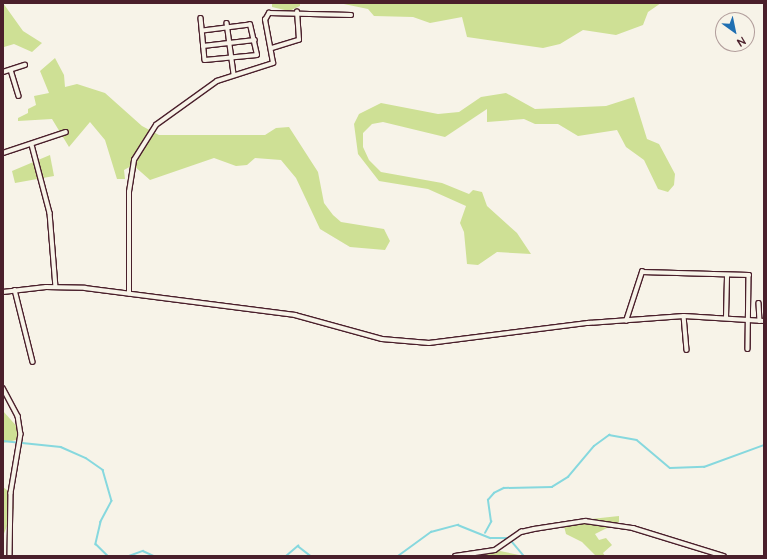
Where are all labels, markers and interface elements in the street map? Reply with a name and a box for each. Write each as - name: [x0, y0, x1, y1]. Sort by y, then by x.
- north arrow: [715, 12, 755, 52]
- text: N: [734, 33, 748, 50]

